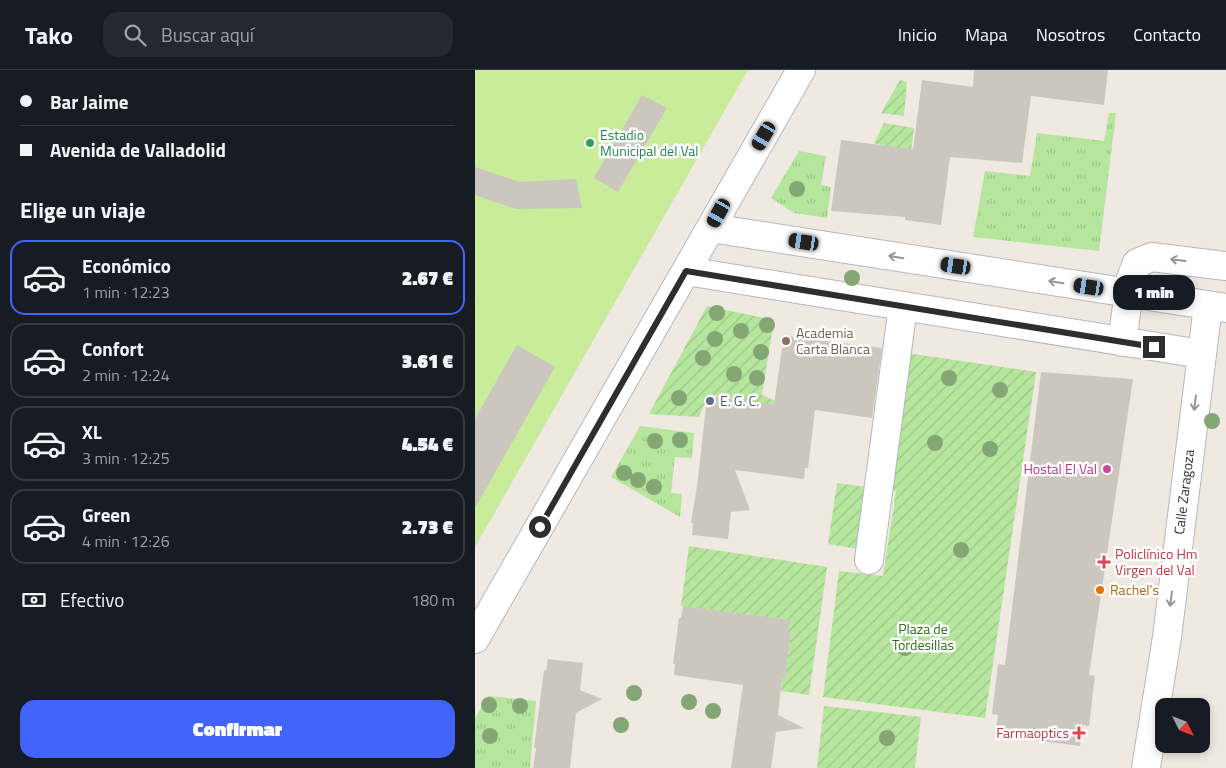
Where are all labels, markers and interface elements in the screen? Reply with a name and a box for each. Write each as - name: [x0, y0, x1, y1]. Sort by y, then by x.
- search box: [103, 12, 453, 57]
- text: Tako: [25, 17, 73, 53]
- text: Buscar aquí: [161, 20, 254, 49]
- icon: search: [121, 21, 149, 49]
- text: Inicio: [898, 21, 937, 48]
- text: Mapa: [965, 21, 1008, 48]
- text: Nosotros: [1036, 21, 1105, 48]
- text: Contacto: [1133, 21, 1201, 48]
- text: Bar Jaime: [50, 87, 129, 116]
- car: [750, 119, 777, 153]
- place label: Estadio Municipal del Val: [600, 124, 698, 161]
- text: Avenida de Valladolid: [50, 135, 226, 164]
- marker: Estadio Municipal del Val: [584, 137, 596, 149]
- text: Elige un viaje: [20, 193, 146, 227]
- car: [705, 196, 732, 230]
- car: [788, 232, 819, 252]
- text: Económico: [82, 251, 171, 280]
- one-way arrow: [888, 251, 904, 261]
- icon: car: [22, 255, 67, 300]
- one-way arrow: [1170, 255, 1186, 265]
- car: [940, 256, 971, 276]
- text: 2.67 €: [402, 263, 453, 292]
- callout: 1 min: [1113, 274, 1195, 310]
- one-way arrow: [1049, 277, 1065, 287]
- car: [1073, 277, 1104, 297]
- text: 1 min · 12:23: [82, 280, 170, 304]
- text: 1 min: [1134, 280, 1174, 304]
- place label: Academia Carta Blanca: [796, 322, 870, 359]
- text: Confort: [82, 334, 144, 363]
- marker: Academia Carta Blanca: [780, 335, 792, 347]
- route end: [1143, 336, 1165, 358]
- icon: car: [22, 338, 67, 383]
- text: 3.61 €: [402, 346, 453, 375]
- text: 2 min · 12:24: [82, 363, 170, 387]
- place label: E. G. C.: [720, 390, 759, 411]
- one-way arrow: [1190, 394, 1200, 410]
- marker: E. G. C.: [704, 395, 716, 407]
- text: XL: [82, 417, 102, 446]
- icon: car: [22, 421, 67, 466]
- text: 4.54 €: [402, 429, 453, 458]
- text: 3 min · 12:25: [82, 446, 170, 470]
- street label: Calle Zaragoza: [1168, 448, 1199, 536]
- place label: Hostal El Val: [1023, 458, 1097, 479]
- marker: Hostal El Val: [1101, 463, 1113, 475]
- text: Green: [82, 500, 131, 529]
- icon: car: [22, 504, 67, 549]
- text: 2.73 €: [402, 512, 453, 541]
- route start: [529, 516, 551, 538]
- text: 4 min · 12:26: [82, 529, 170, 553]
- place label: Policlínico Hm Virgen del Val: [1115, 543, 1198, 580]
- marker: Policlínico Hm Virgen del Val: [1097, 555, 1111, 569]
- place label: Rachel's: [1110, 579, 1159, 600]
- marker: Rachel's: [1094, 584, 1106, 596]
- text: Efectivo: [60, 585, 124, 614]
- icon: cash: [20, 586, 48, 614]
- text: 180 m: [411, 588, 455, 612]
- one-way arrow: [1166, 591, 1176, 607]
- park label: Plaza de Tordesillas: [892, 618, 954, 655]
- north arrow: [1155, 698, 1210, 752]
- map controls: [1155, 698, 1210, 753]
- button: Confirmar: [20, 700, 455, 758]
- place label: Farmaoptics: [996, 722, 1069, 743]
- marker: Farmaoptics: [1073, 727, 1085, 739]

